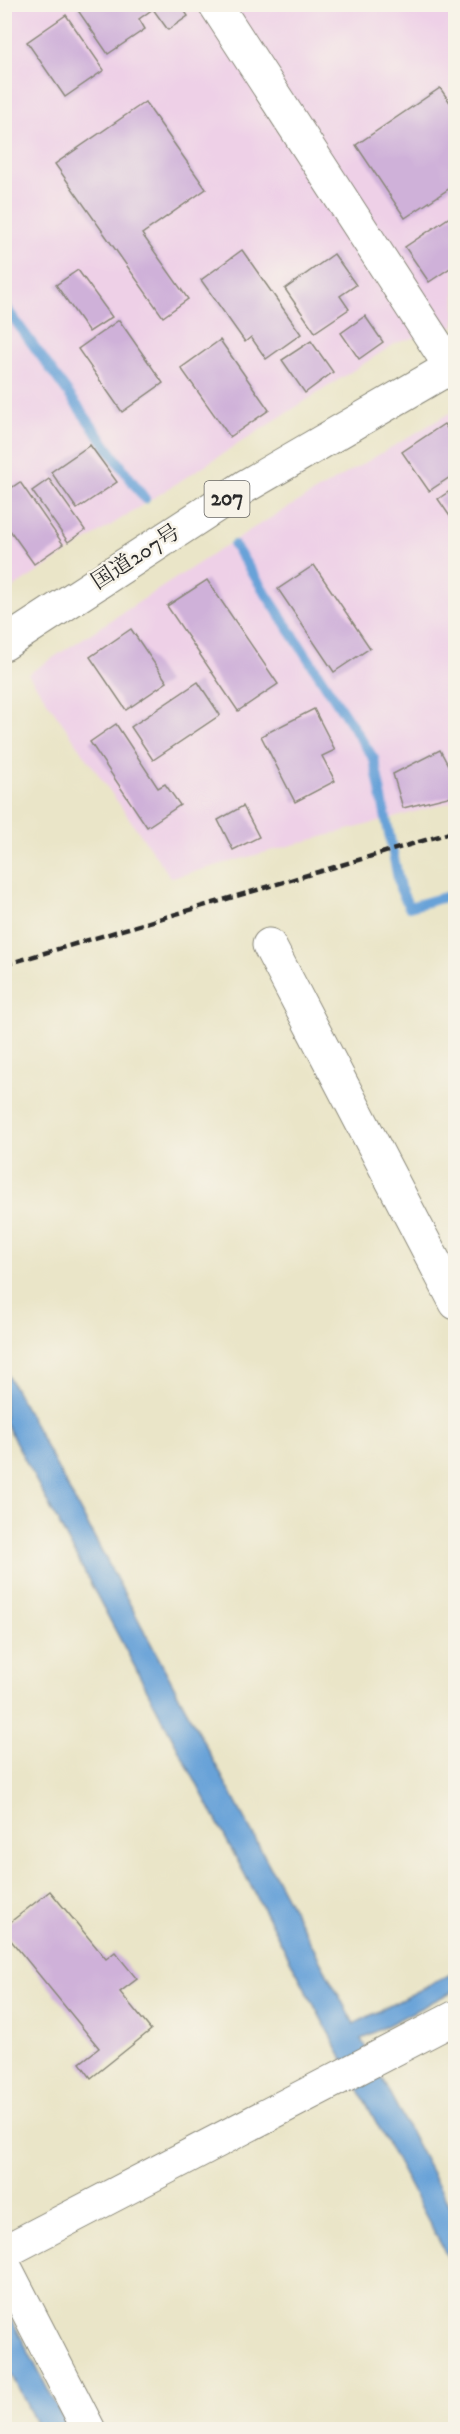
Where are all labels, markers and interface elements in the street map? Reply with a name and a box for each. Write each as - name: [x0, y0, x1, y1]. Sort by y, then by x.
- road number: 207: [204, 481, 250, 517]
- street label: 国道207号: [87, 518, 185, 596]

